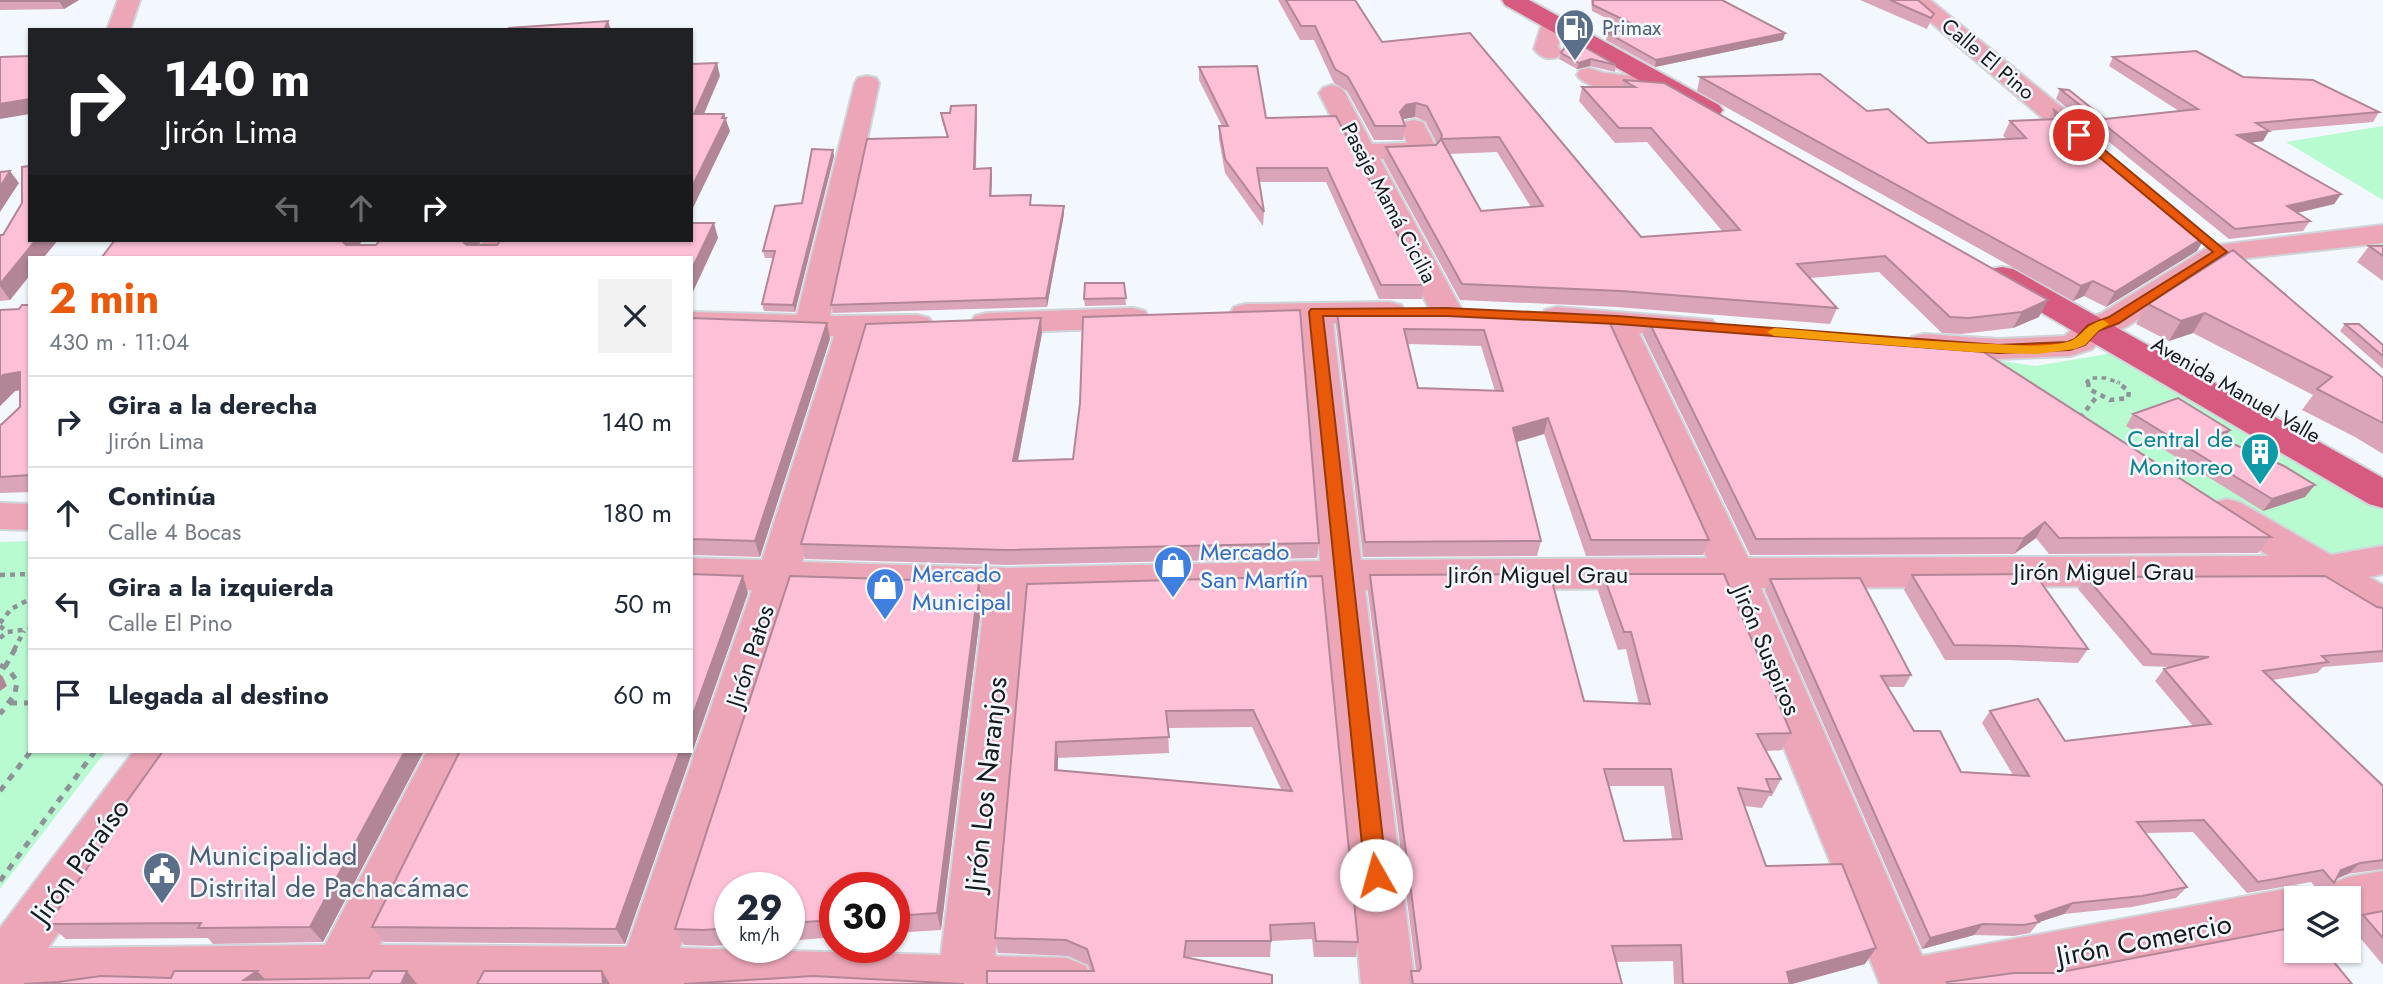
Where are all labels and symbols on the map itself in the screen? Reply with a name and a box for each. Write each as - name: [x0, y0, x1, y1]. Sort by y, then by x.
- fuel station icon: Primax: [1554, 7, 1596, 62]
- street label: Calle El Pino: [1935, 11, 2041, 107]
- place label: Primax: [1602, 13, 1661, 43]
- pin: [2049, 105, 2109, 165]
- street label: Pasaje Mamá Cicilia: [1334, 118, 1444, 288]
- street label: Avenida Manuel Valle: [2146, 329, 2326, 451]
- place label: Central de Monitoreo: [2127, 421, 2233, 484]
- building icon: Central de Monitoreo: [2239, 431, 2281, 486]
- place label: Mercado San Martín: [1200, 534, 1308, 597]
- shop icon: Mercado San Martín: [1152, 544, 1194, 599]
- street label: Jirón Miguel Grau: [2011, 554, 2194, 589]
- place label: Mercado Municipal: [912, 556, 1011, 619]
- street label: Jirón Miguel Grau: [1445, 557, 1628, 592]
- shop icon: Mercado Municipal: [864, 566, 906, 621]
- street label: Jirón Suspiros: [1723, 577, 1810, 721]
- street label: Jirón Patos: [716, 601, 783, 714]
- street label: Jirón Los Naranjos: [954, 675, 1018, 897]
- street label: Jirón Paraíso: [18, 790, 140, 936]
- place label: Municipalidad Distrital de Pachacámac: [189, 835, 469, 908]
- position arrow: [1339, 838, 1413, 912]
- public building icon: Municipalidad Distrital de Pachacámac: [141, 850, 183, 905]
- speed limit sign: 30: [819, 872, 910, 963]
- street label: Jirón Comercio: [2049, 903, 2235, 978]

